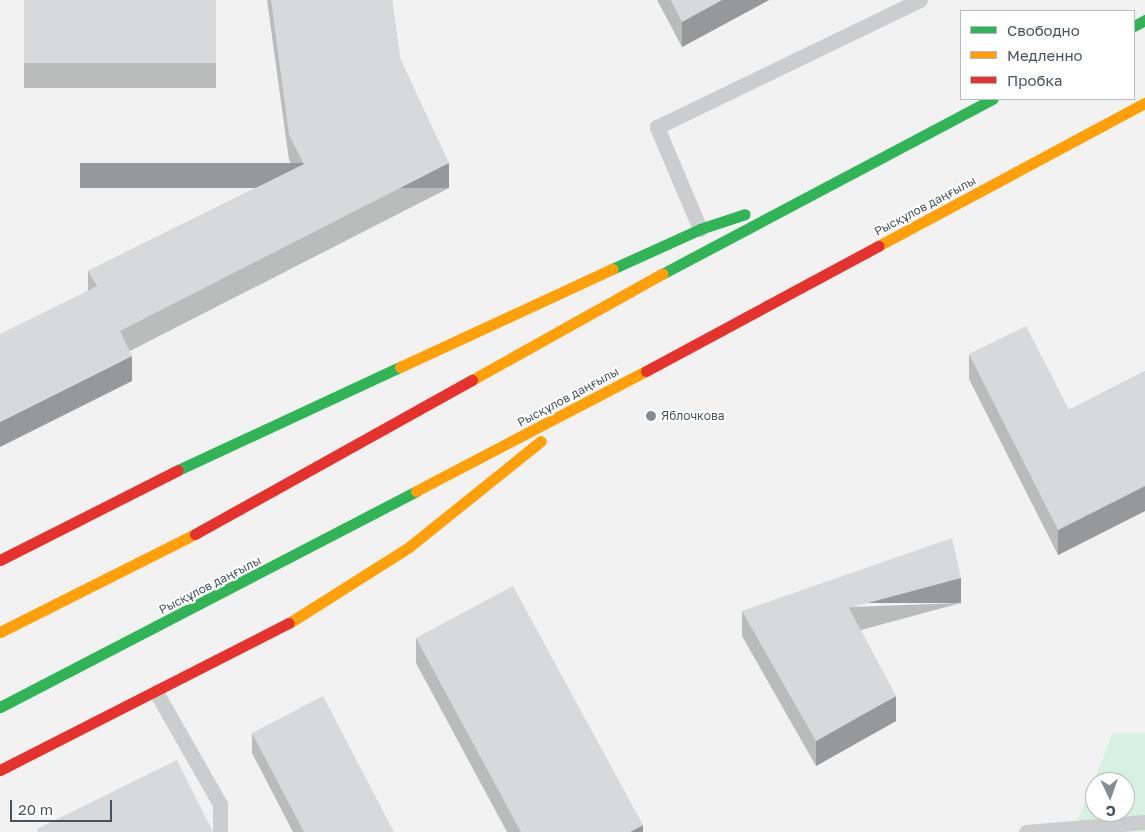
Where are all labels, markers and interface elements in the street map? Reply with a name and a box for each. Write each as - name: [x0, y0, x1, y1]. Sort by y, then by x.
- legend: [960, 10, 1135, 100]
- text: Свободно: [1007, 21, 1080, 39]
- text: Медленно: [1007, 46, 1083, 64]
- text: Пробка: [1007, 71, 1062, 89]
- street label: Рысқұлов даңғылы: [872, 173, 978, 239]
- street label: Рысқұлов даңғылы: [515, 364, 621, 430]
- place label: Яблочкова: [661, 409, 725, 423]
- marker: Яблочкова: [645, 410, 657, 422]
- street label: Рысқұлов даңғылы: [157, 553, 263, 617]
- north arrow: [1085, 772, 1135, 822]
- scale bar: [12, 790, 115, 822]
- text: 20 m: [18, 800, 53, 818]
- text: С: [1105, 803, 1116, 820]

